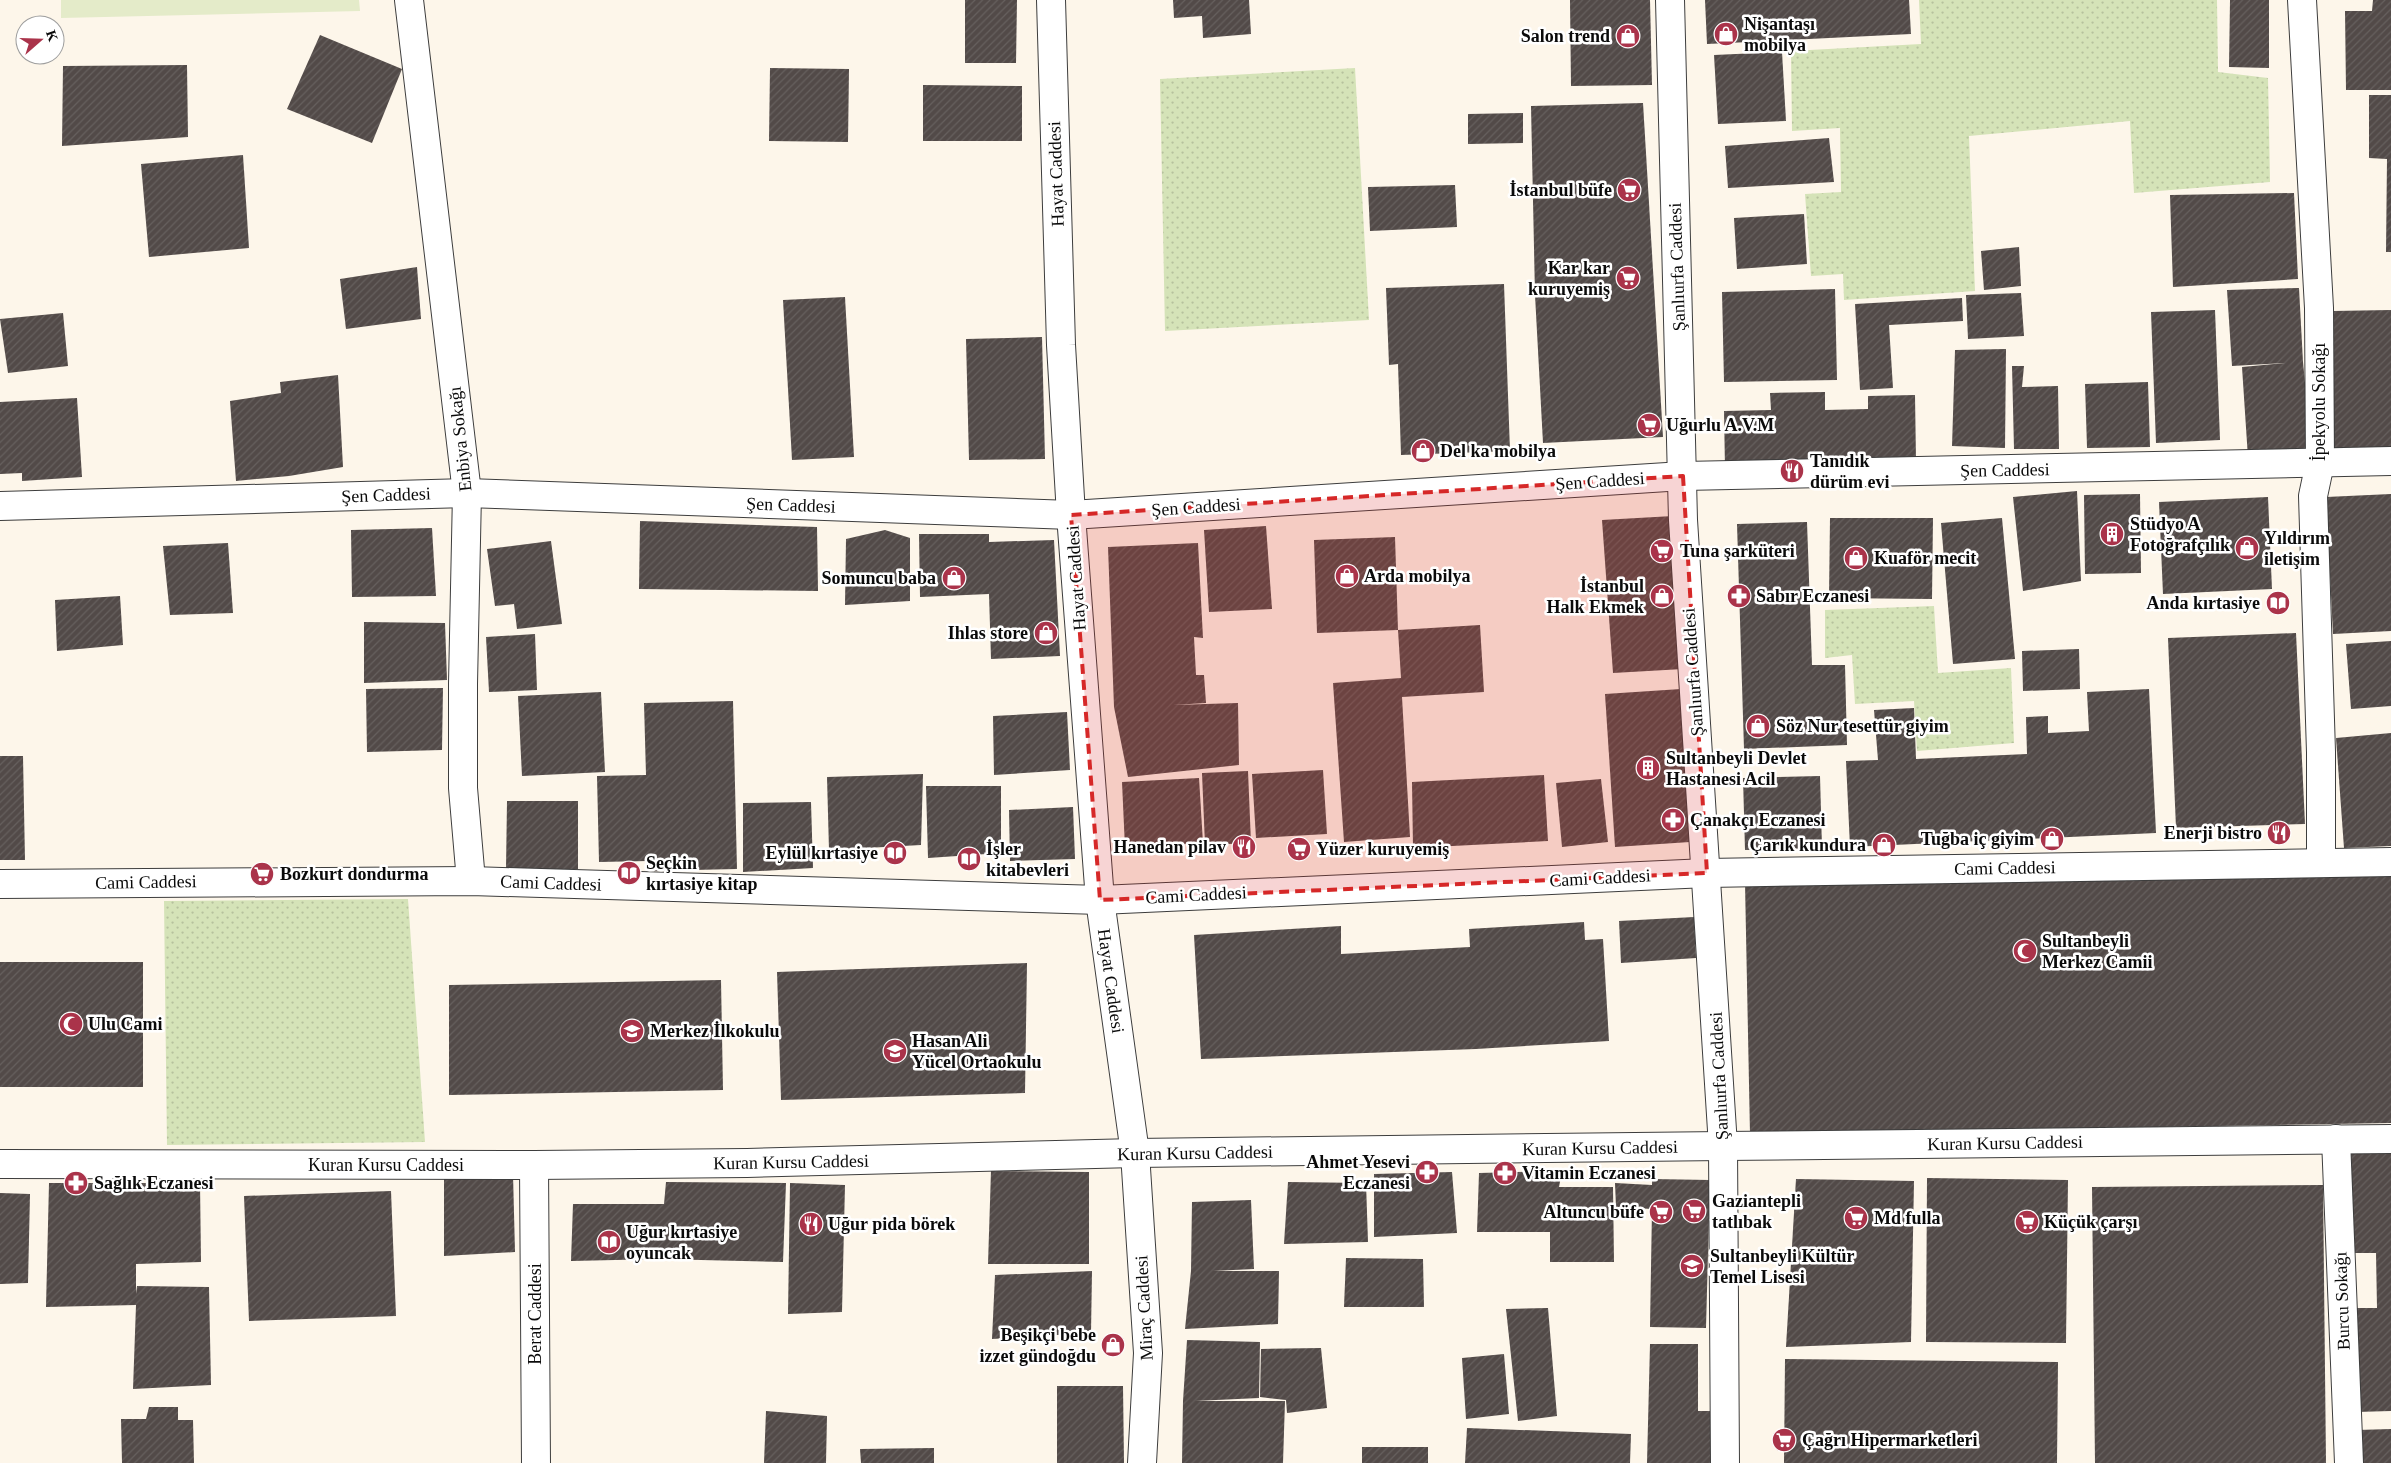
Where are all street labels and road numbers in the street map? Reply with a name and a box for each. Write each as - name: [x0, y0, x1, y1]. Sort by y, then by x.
- street label: Hayat Caddesi: [1044, 121, 1068, 227]
- street label: Şanlıurfa Caddesi: [1665, 202, 1689, 332]
- street label: İpekyolu Sokağı: [2309, 343, 2329, 461]
- street label: Enbiya Sokağı: [445, 385, 475, 493]
- street label: Şen Caddesi: [1960, 459, 2050, 481]
- street label: Şen Caddesi: [1555, 468, 1645, 494]
- street label: Şen Caddesi: [341, 483, 431, 507]
- street label: Şen Caddesi: [746, 493, 836, 517]
- street label: Şen Caddesi: [1151, 494, 1241, 520]
- street label: Hayat Caddesi: [1062, 525, 1090, 631]
- street label: Şanlıurfa Caddesi: [1679, 607, 1707, 737]
- street label: Cami Caddesi: [1954, 857, 2056, 879]
- street label: Cami Caddesi: [1549, 865, 1651, 891]
- street label: Cami Caddesi: [95, 871, 197, 893]
- street label: Cami Caddesi: [500, 871, 602, 895]
- street label: Cami Caddesi: [1145, 882, 1247, 908]
- street label: Hayat Caddesi: [1094, 927, 1128, 1035]
- street label: Şanlıurfa Caddesi: [1706, 1011, 1732, 1141]
- street label: Kuran Kursu Caddesi: [1927, 1132, 2083, 1154]
- street label: Kuran Kursu Caddesi: [1522, 1137, 1678, 1159]
- street label: Kuran Kursu Caddesi: [1117, 1142, 1273, 1164]
- street label: Kuran Kursu Caddesi: [713, 1151, 869, 1173]
- street label: Kuran Kursu Caddesi: [308, 1155, 464, 1175]
- street label: Burcu Sokağı: [2330, 1251, 2354, 1351]
- street label: Miraç Caddesi: [1131, 1255, 1157, 1361]
- street label: Berat Caddesi: [525, 1263, 545, 1365]

